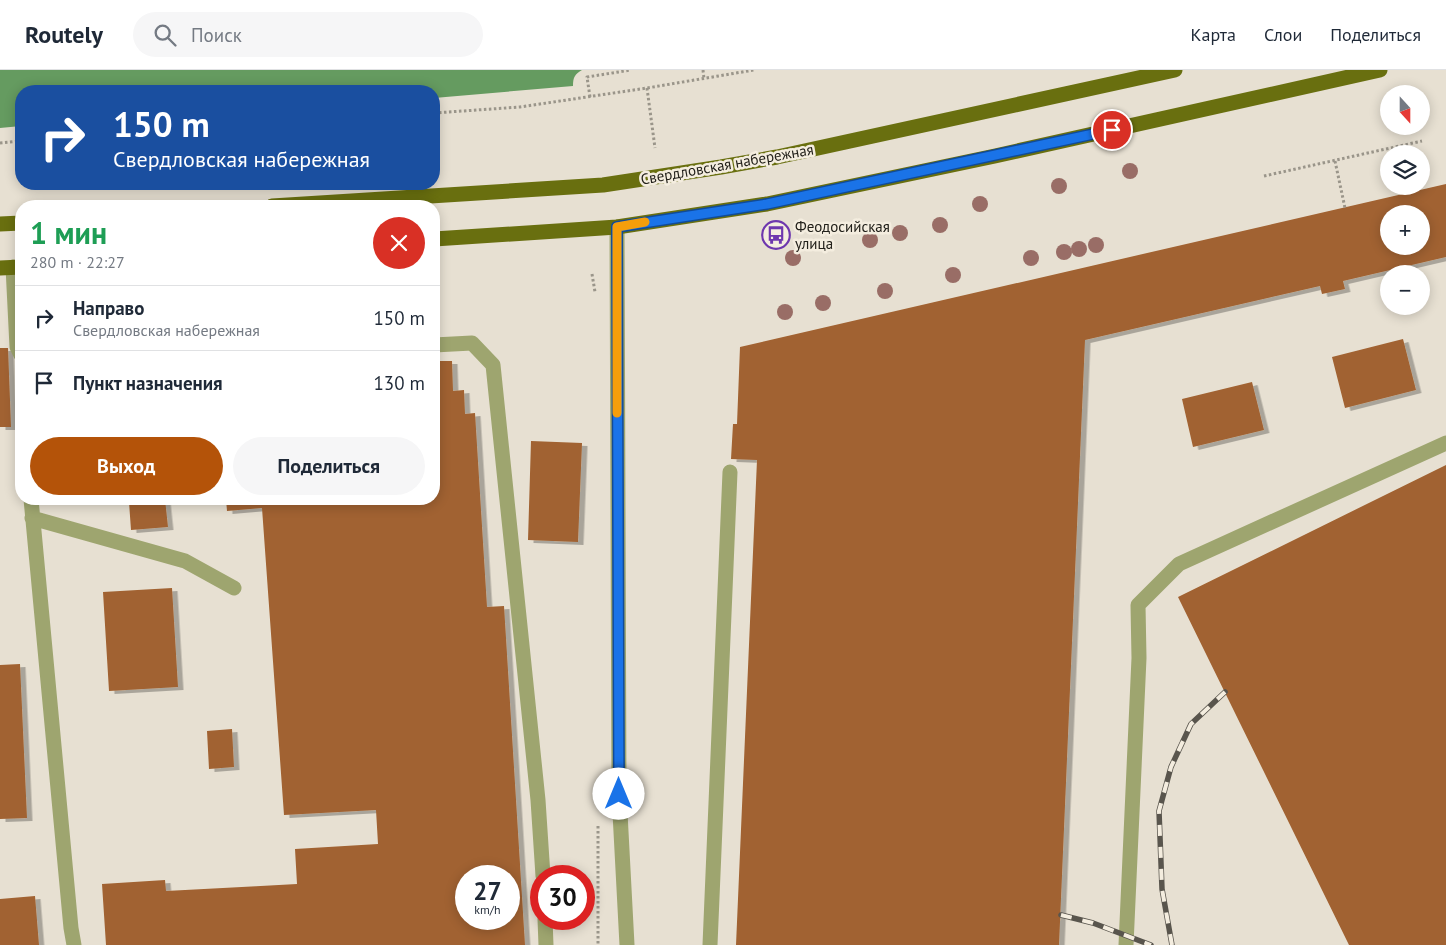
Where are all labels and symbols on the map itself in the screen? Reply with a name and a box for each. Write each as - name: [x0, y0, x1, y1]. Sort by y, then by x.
- north arrow: [1380, 85, 1430, 135]
- pin: [1091, 109, 1133, 151]
- street label: Свердловская набережная: [639, 139, 815, 189]
- place label: Феодосийская улица: [795, 217, 890, 253]
- bus stop icon: Феодосийская улица: [761, 220, 791, 250]
- position arrow: [592, 767, 644, 819]
- speed limit sign: 30: [530, 865, 595, 930]

